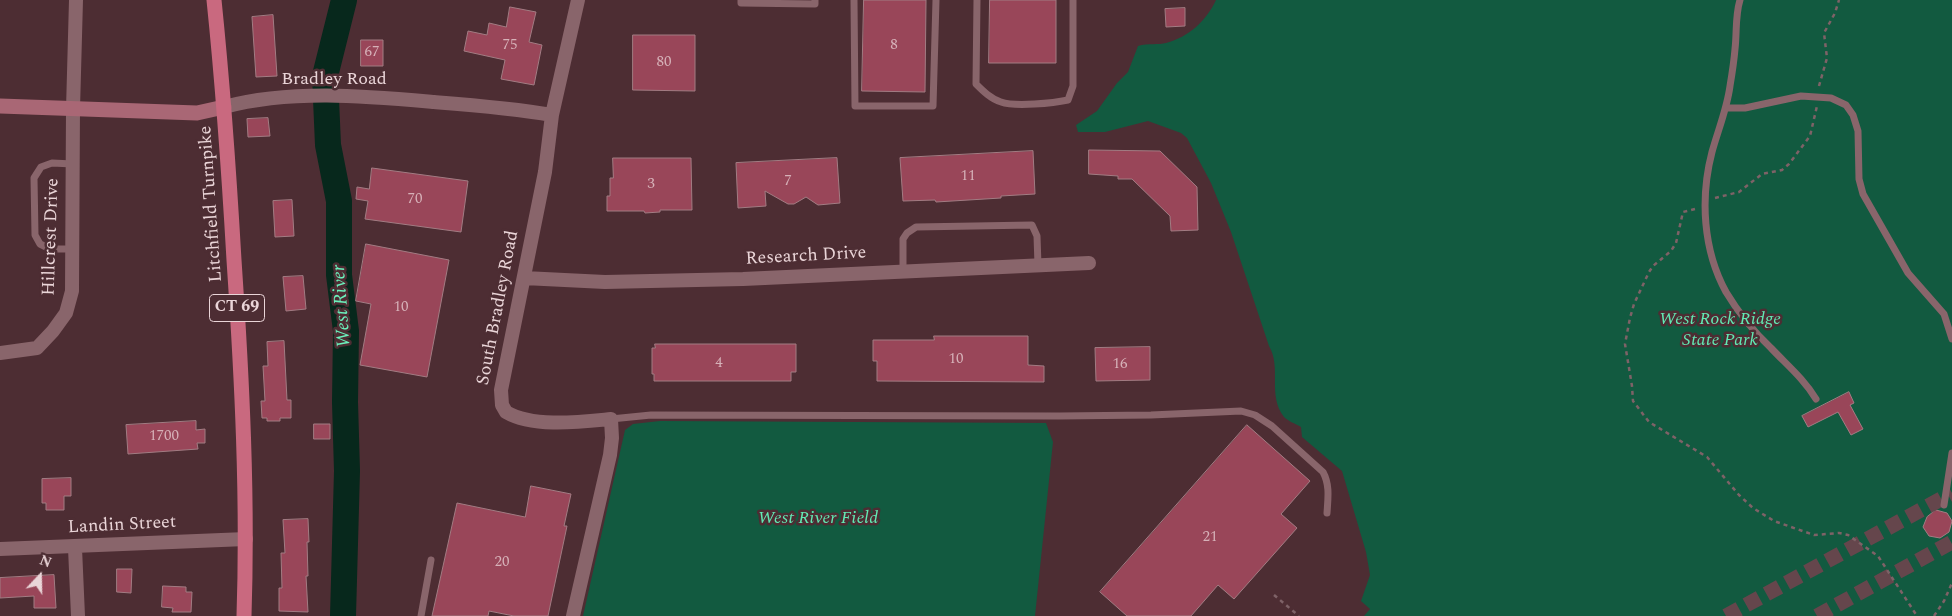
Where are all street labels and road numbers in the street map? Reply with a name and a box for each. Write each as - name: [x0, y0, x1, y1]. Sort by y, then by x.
- street label: Bradley Road: [281, 69, 387, 91]
- street label: Litchfield Turnpike: [196, 125, 228, 283]
- street label: Hillcrest Drive: [39, 178, 65, 296]
- street label: South Bradley Road: [473, 229, 525, 387]
- street label: Research Drive: [745, 243, 867, 271]
- road number: CT 69: [210, 294, 264, 322]
- street label: Landin Street: [67, 512, 177, 540]

